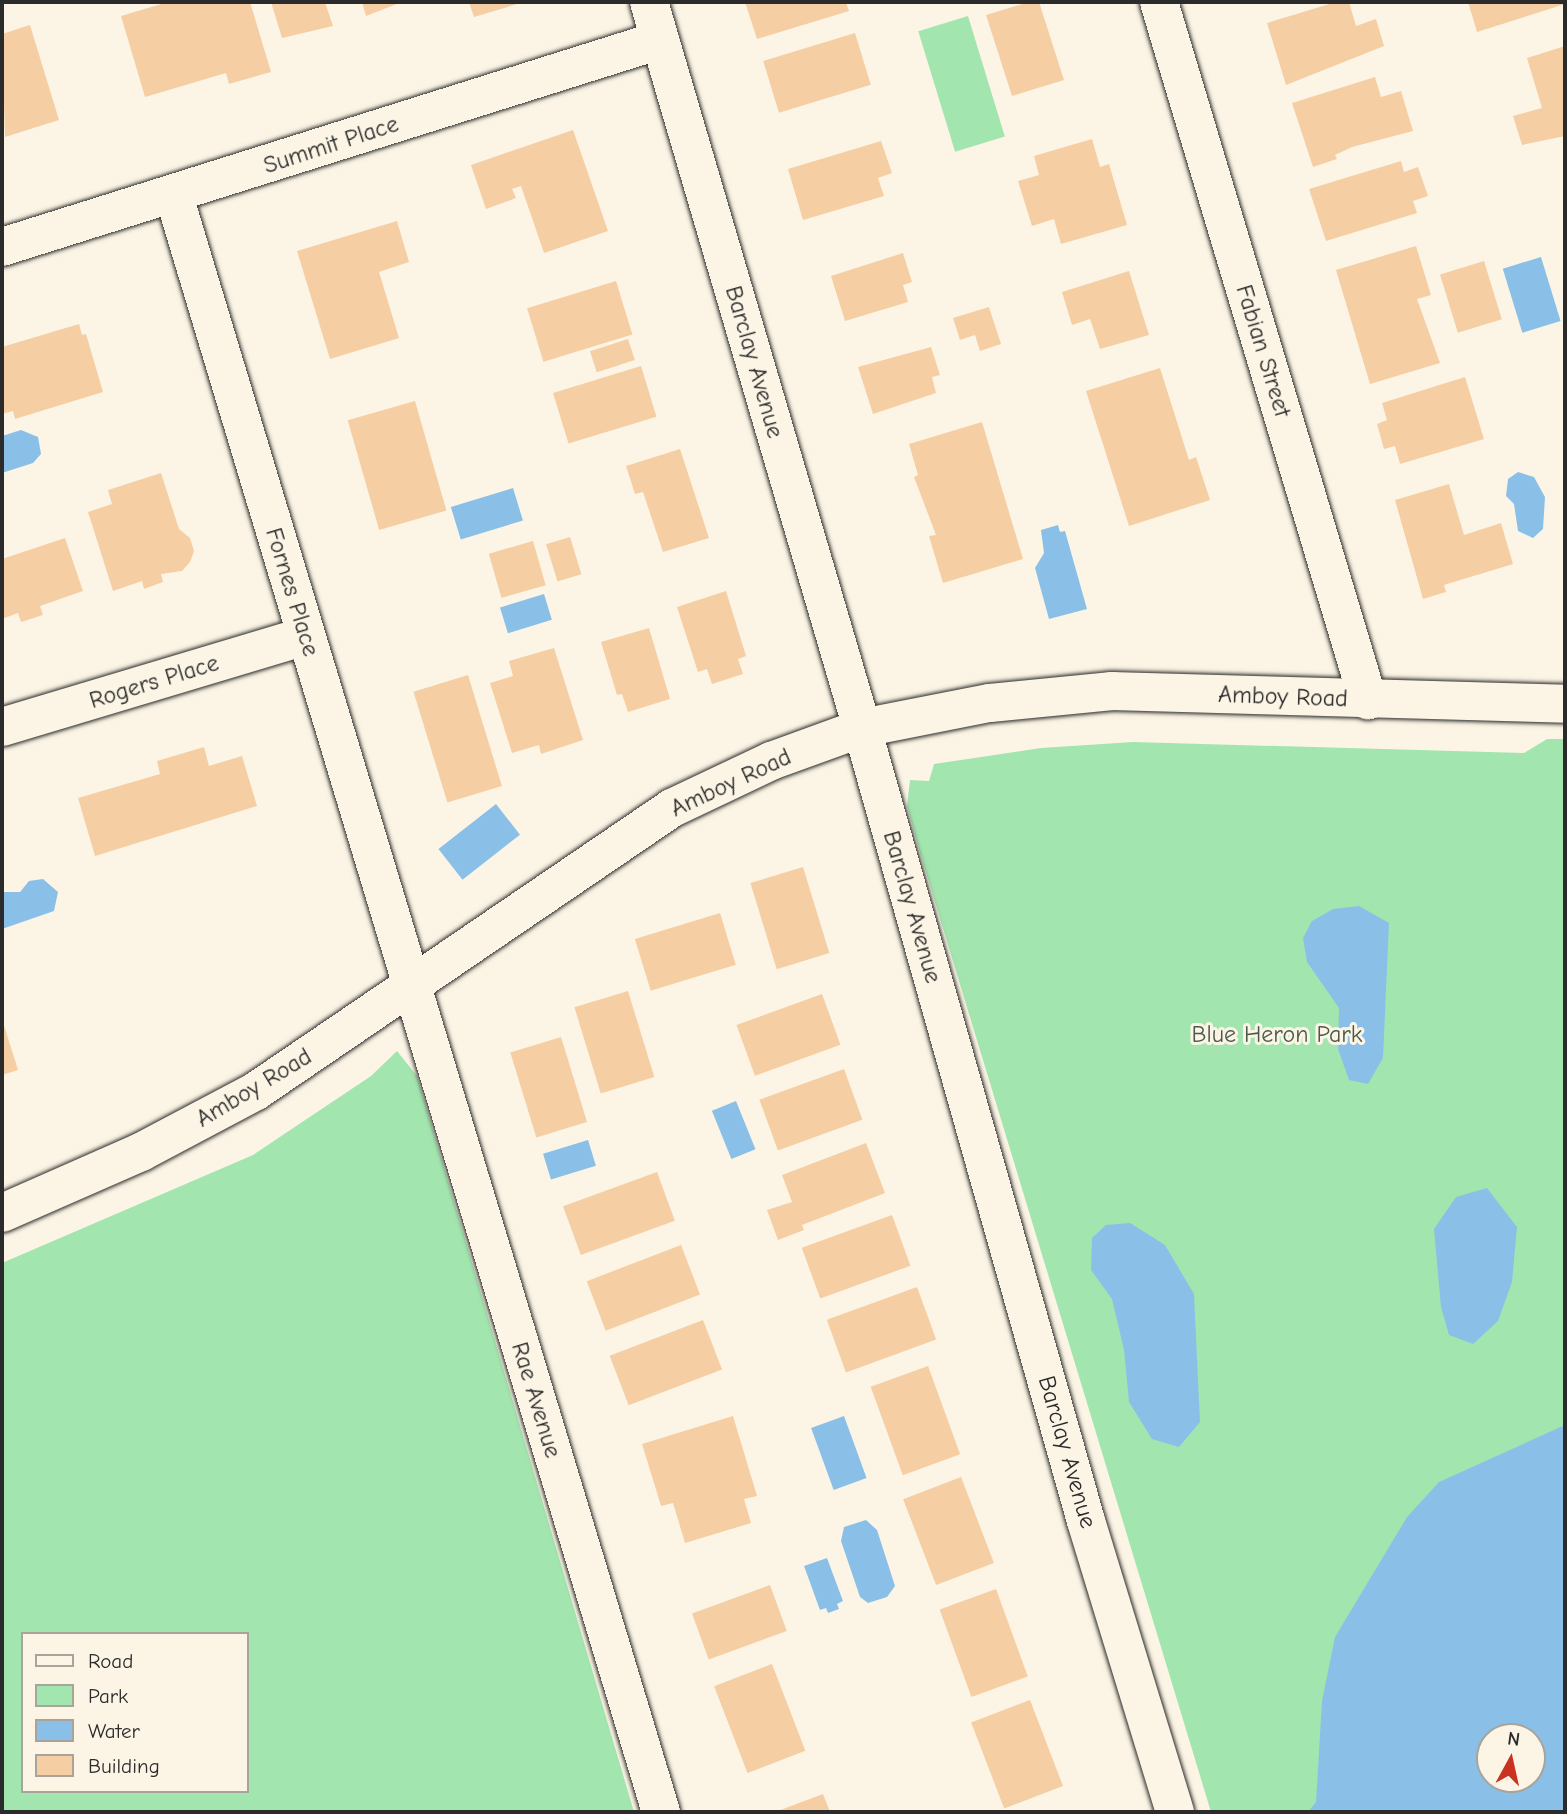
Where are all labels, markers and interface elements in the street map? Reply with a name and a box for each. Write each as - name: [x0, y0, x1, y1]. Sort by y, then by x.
- street label: Summit Place: [260, 110, 402, 180]
- street label: Fabian Street: [1229, 281, 1297, 421]
- street label: Barclay Avenue: [719, 283, 789, 441]
- street label: Fornes Place: [259, 524, 325, 660]
- street label: Rogers Place: [86, 649, 222, 715]
- street label: Amboy Road: [1218, 680, 1348, 714]
- street label: Amboy Road: [666, 743, 796, 823]
- street label: Barclay Avenue: [877, 828, 947, 986]
- park label: Blue Heron Park: [1192, 1021, 1362, 1049]
- street label: Amboy Road: [191, 1042, 317, 1134]
- street label: Rae Avenue: [505, 1339, 567, 1461]
- street label: Barclay Avenue: [1032, 1373, 1102, 1531]
- legend: [21, 1632, 248, 1793]
- text: Road: [88, 1649, 133, 1673]
- text: Park: [88, 1684, 128, 1708]
- text: Water: [88, 1719, 140, 1743]
- north arrow: [1476, 1723, 1546, 1793]
- text: N: [1506, 1727, 1521, 1751]
- text: Building: [88, 1754, 160, 1778]

